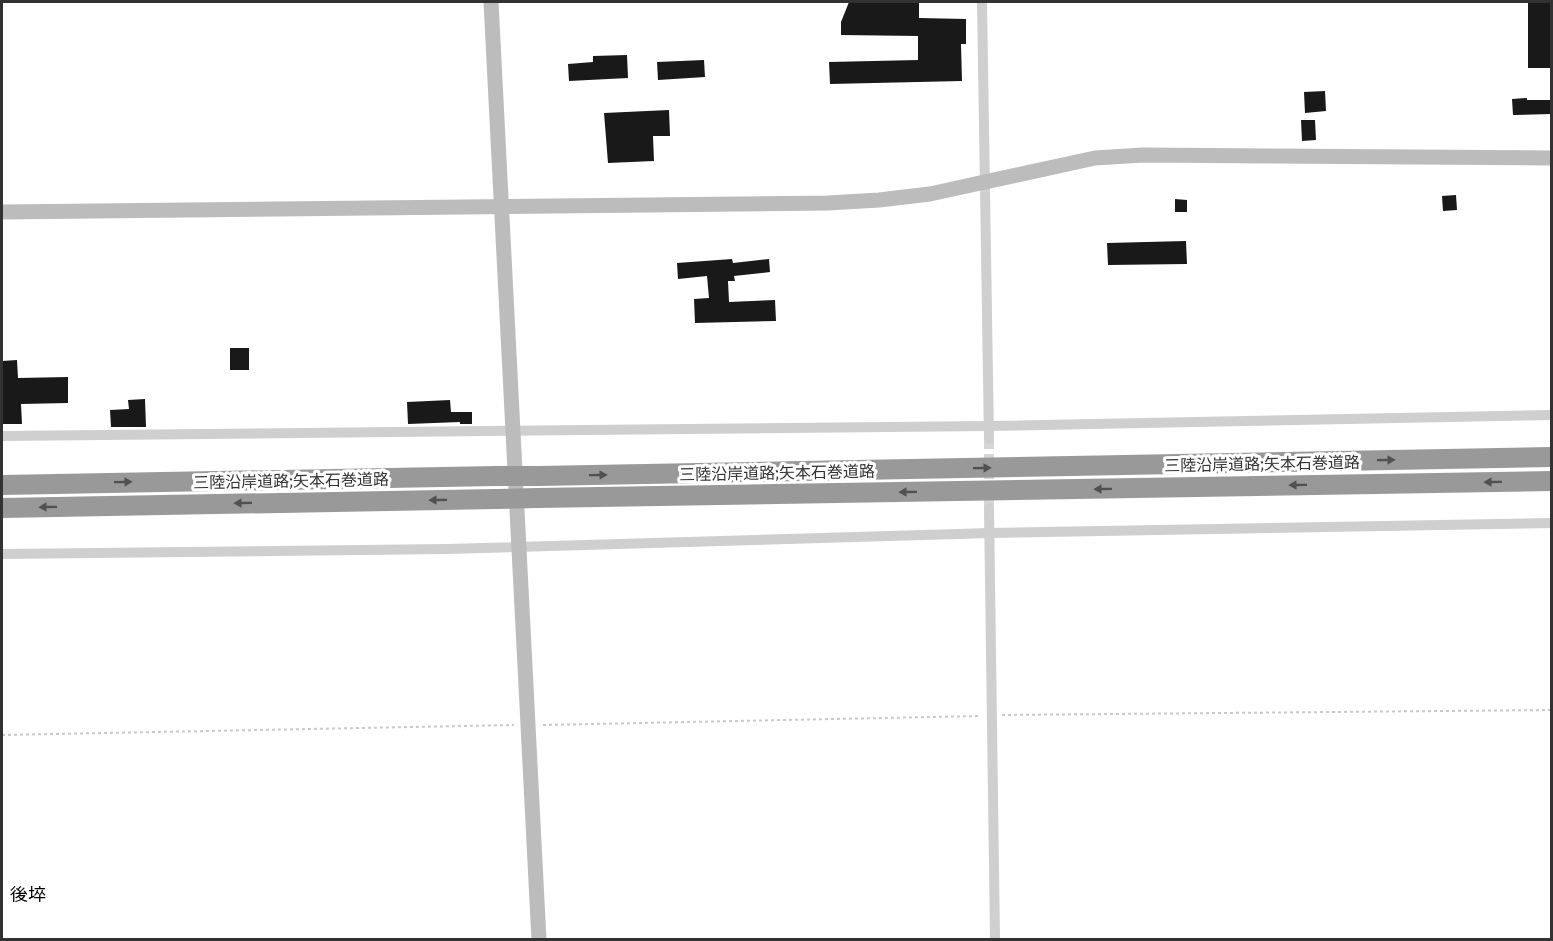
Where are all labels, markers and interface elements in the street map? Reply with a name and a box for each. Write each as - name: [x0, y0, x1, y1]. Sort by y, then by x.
- street label: 三陸沿岸道路;矢本石巻道路: [1164, 452, 1360, 474]
- one-way arrow: [1377, 456, 1396, 465]
- street label: 三陸沿岸道路;矢本石巻道路: [679, 461, 875, 483]
- one-way arrow: [972, 463, 991, 473]
- street label: 三陸沿岸道路;矢本石巻道路: [193, 469, 389, 491]
- one-way arrow: [588, 470, 607, 480]
- one-way arrow: [1484, 477, 1503, 487]
- one-way arrow: [113, 478, 132, 487]
- one-way arrow: [1289, 480, 1308, 490]
- one-way arrow: [1094, 484, 1113, 493]
- one-way arrow: [899, 487, 918, 497]
- one-way arrow: [428, 495, 447, 505]
- one-way arrow: [233, 498, 252, 508]
- one-way arrow: [38, 502, 57, 512]
- district label: 後埣: [10, 883, 46, 905]

